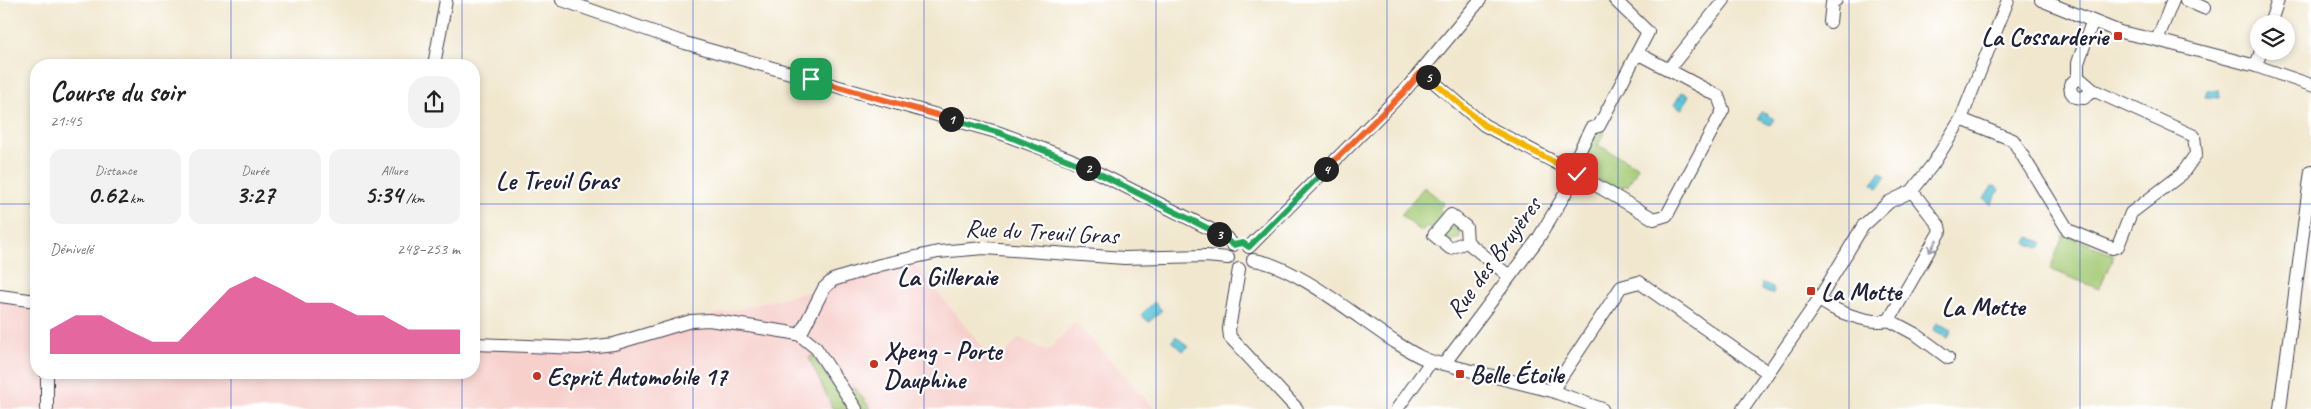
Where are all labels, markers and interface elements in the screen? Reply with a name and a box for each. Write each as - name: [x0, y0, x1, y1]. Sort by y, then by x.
- map controls: [2250, 15, 2295, 60]
- button: layers: [2250, 15, 2295, 60]
- place label: La Cossarderie: [1981, 21, 2110, 53]
- marker: La Cossarderie: [2112, 30, 2124, 42]
- pin: [790, 58, 832, 100]
- pin: 5: [1416, 64, 1440, 90]
- icon: arrive: [797, 65, 825, 93]
- text: 5: [1425, 69, 1432, 86]
- text: Course du soir: [50, 74, 184, 109]
- button: share: [408, 76, 460, 128]
- pin: 1: [938, 106, 964, 132]
- text: 21:45: [50, 111, 82, 131]
- text: 1: [948, 111, 955, 128]
- pin: [1556, 153, 1598, 195]
- pin: 2: [1076, 156, 1100, 180]
- pin: 4: [1314, 156, 1338, 182]
- text: 2: [1085, 160, 1092, 177]
- icon: check: [1563, 160, 1591, 188]
- text: 4: [1323, 161, 1330, 178]
- text: Distance: [95, 162, 137, 179]
- text: Durée: [241, 162, 269, 179]
- text: Allure: [381, 162, 408, 179]
- district label: Le Treuil Gras: [496, 164, 621, 197]
- text: 0.62: [88, 179, 127, 211]
- text: 3:27: [236, 179, 274, 211]
- text: 5:34: [364, 179, 403, 211]
- street label: Rue des Bruyères: [1439, 189, 1550, 325]
- text: km: [127, 190, 144, 207]
- text: /km: [403, 190, 424, 207]
- street label: Rue du Treuil Gras: [965, 212, 1122, 252]
- pin: 3: [1206, 222, 1232, 246]
- text: 3: [1216, 226, 1223, 243]
- one-way arrow: [1927, 238, 1937, 252]
- text: Dénivelé: [50, 239, 93, 259]
- text: 248–253 m: [397, 239, 460, 259]
- district label: La Gilleraie: [897, 260, 999, 293]
- place label: La Motte: [1821, 276, 1903, 308]
- marker: La Motte: [1805, 285, 1817, 297]
- district label: La Motte: [1941, 290, 2027, 323]
- place label: Xpeng - Porte Dauphine: [884, 335, 1003, 396]
- marker: Xpeng - Porte Dauphine: [868, 358, 880, 370]
- place label: Belle Étoile: [1470, 359, 1565, 391]
- place label: Esprit Automobile 17: [547, 361, 730, 393]
- marker: Belle Étoile: [1454, 368, 1466, 380]
- marker: Esprit Automobile 17: [531, 370, 543, 382]

